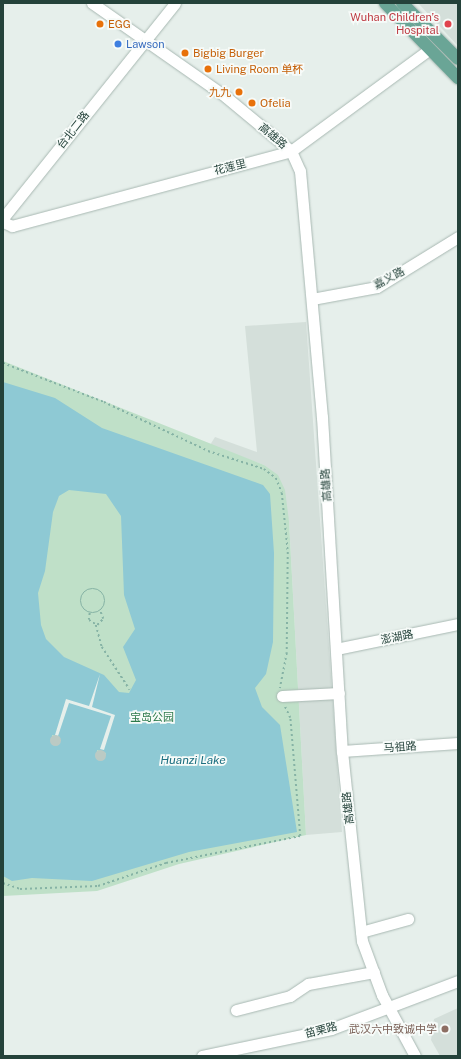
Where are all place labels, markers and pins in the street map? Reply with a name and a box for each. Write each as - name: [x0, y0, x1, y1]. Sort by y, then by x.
- place label: Wuhan Children’s Hospital: [350, 11, 439, 37]
- place label: EGG: [108, 17, 131, 31]
- marker: Wuhan Children’s Hospital: [442, 18, 454, 30]
- marker: EGG: [95, 19, 105, 29]
- place label: Lawson: [126, 37, 165, 51]
- marker: Lawson: [113, 39, 123, 49]
- place label: Bigbig Burger: [193, 46, 264, 60]
- marker: Bigbig Burger: [180, 48, 190, 58]
- place label: Living Room 单杯: [216, 62, 303, 76]
- marker: Living Room 单杯: [203, 64, 213, 74]
- place label: 九九: [209, 85, 231, 99]
- marker: 九九: [234, 87, 244, 97]
- place label: Ofelia: [260, 96, 291, 110]
- marker: Ofelia: [247, 98, 257, 108]
- place label: 武汉六中致诚中学: [349, 1022, 437, 1036]
- marker: 武汉六中致诚中学: [440, 1024, 450, 1034]

